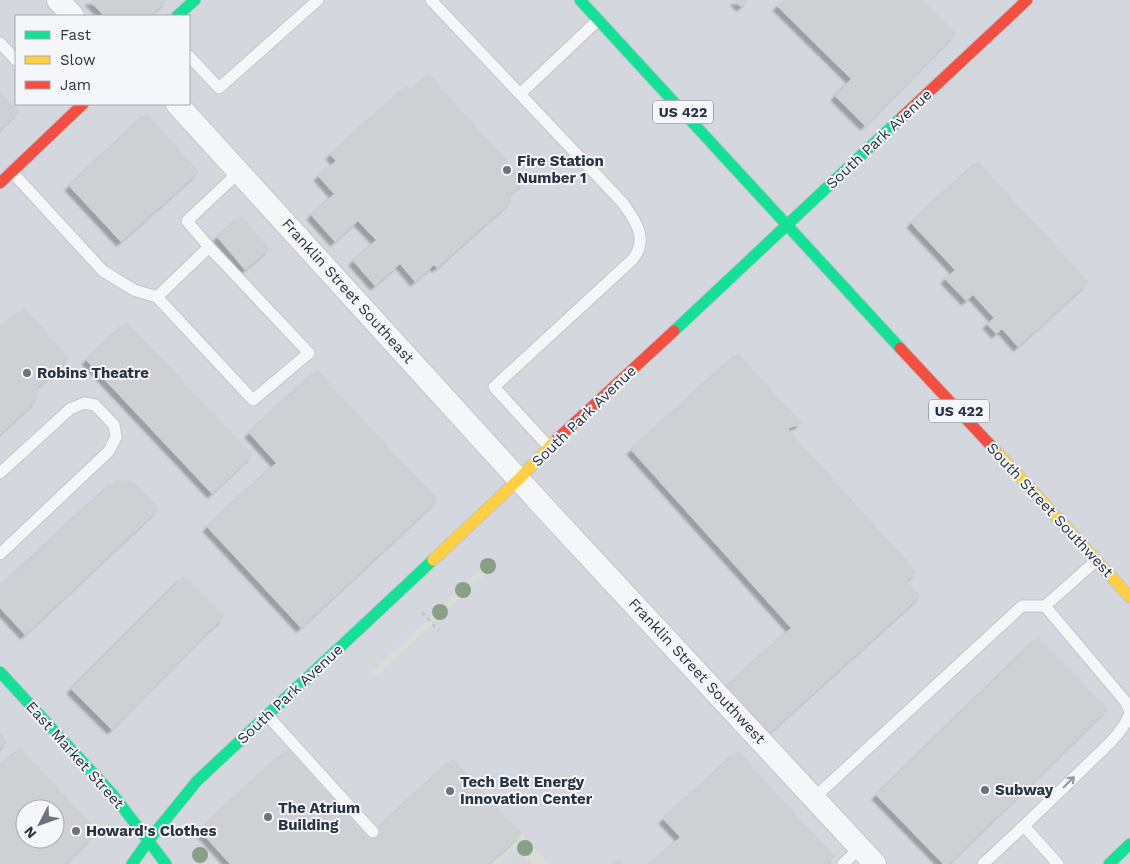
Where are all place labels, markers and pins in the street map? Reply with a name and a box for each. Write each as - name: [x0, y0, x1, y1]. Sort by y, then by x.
- place label: Fire Station Number 1: [517, 152, 604, 187]
- marker: Fire Station Number 1: [501, 164, 513, 176]
- place label: Robins Theatre: [37, 364, 149, 382]
- marker: Robins Theatre: [21, 367, 33, 379]
- place label: Tech Belt Energy Innovation Center: [460, 773, 593, 808]
- place label: Subway: [995, 781, 1054, 799]
- marker: Subway: [979, 784, 991, 796]
- marker: Tech Belt Energy Innovation Center: [444, 785, 456, 797]
- place label: The Atrium Building: [278, 799, 360, 834]
- marker: The Atrium Building: [262, 811, 274, 823]
- place label: Howard's Clothes: [86, 822, 216, 840]
- marker: Howard's Clothes: [70, 825, 82, 837]

